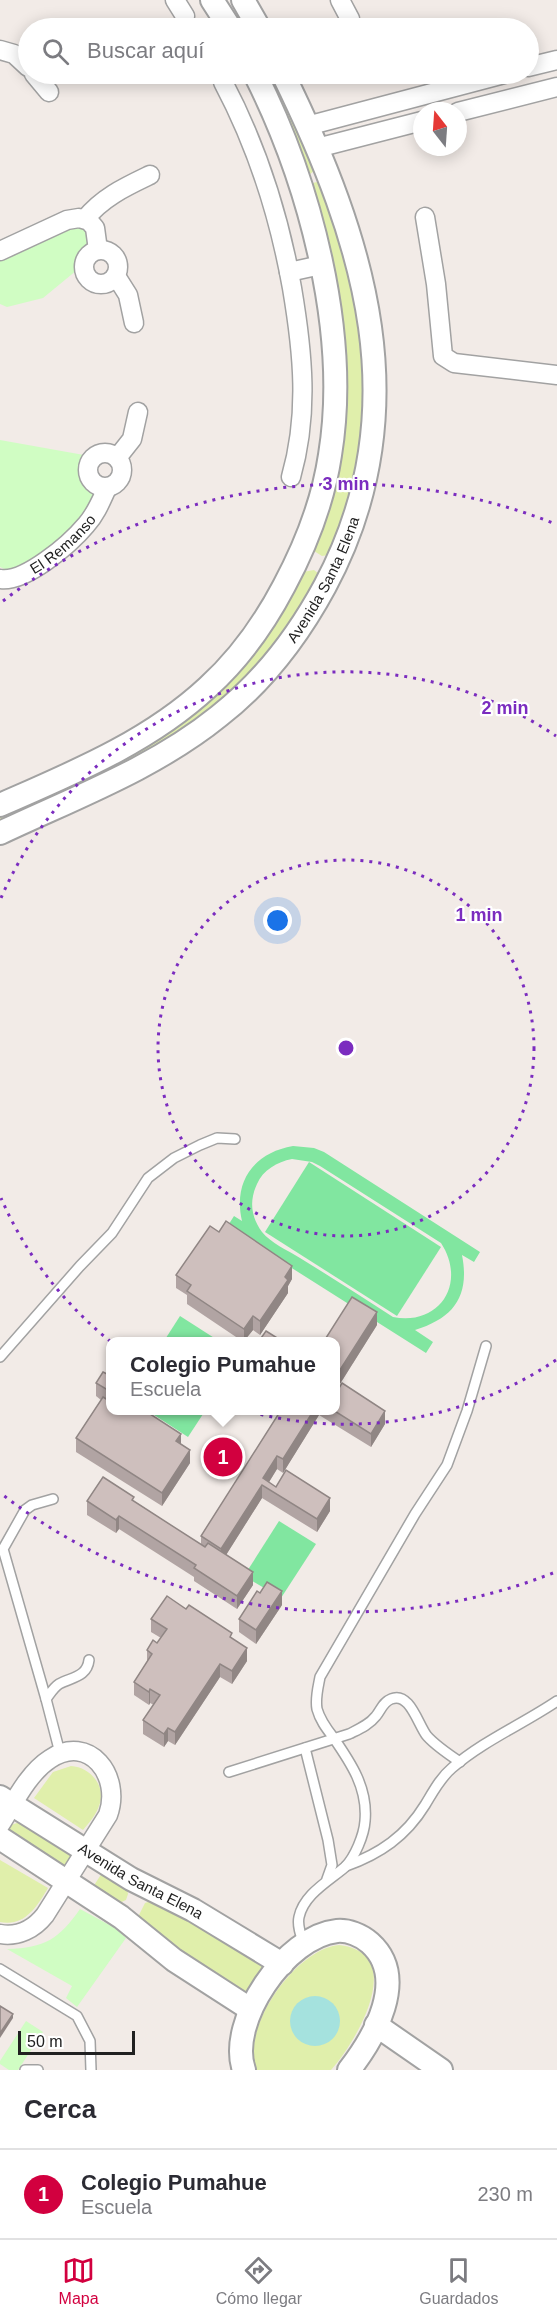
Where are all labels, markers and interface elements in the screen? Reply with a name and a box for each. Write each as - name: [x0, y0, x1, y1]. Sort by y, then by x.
- search box: [18, 18, 539, 84]
- icon: search: [39, 35, 72, 68]
- text: Buscar aquí: [87, 38, 204, 63]
- north arrow: [413, 102, 467, 156]
- text: 3 min: [322, 474, 370, 494]
- street label: El Remanso: [27, 511, 99, 577]
- street label: Avenida Santa Elena: [283, 514, 362, 646]
- text: 2 min: [481, 698, 529, 718]
- text: 1 min: [455, 905, 503, 925]
- your location: [263, 906, 292, 935]
- centre of rings: [336, 1038, 356, 1058]
- popup: [106, 1337, 340, 1415]
- text: Colegio Pumahue: [130, 1352, 316, 1377]
- text: Escuela: [130, 1378, 201, 1400]
- pin: 1: [204, 1434, 242, 1480]
- street label: Avenida Santa Elena: [75, 1839, 207, 1922]
- scale bar: [18, 2028, 135, 2056]
- text: 50 m: [27, 2033, 63, 2050]
- text: Cerca: [24, 2094, 96, 2124]
- text: Colegio Pumahue: [81, 2170, 267, 2195]
- text: 1: [38, 2183, 49, 2205]
- text: 230 m: [477, 2183, 533, 2205]
- text: Escuela: [81, 2196, 152, 2218]
- tab: Mapa: [59, 2254, 99, 2308]
- tab: Cómo llegar: [216, 2254, 302, 2308]
- tab: Guardados: [419, 2254, 498, 2308]

